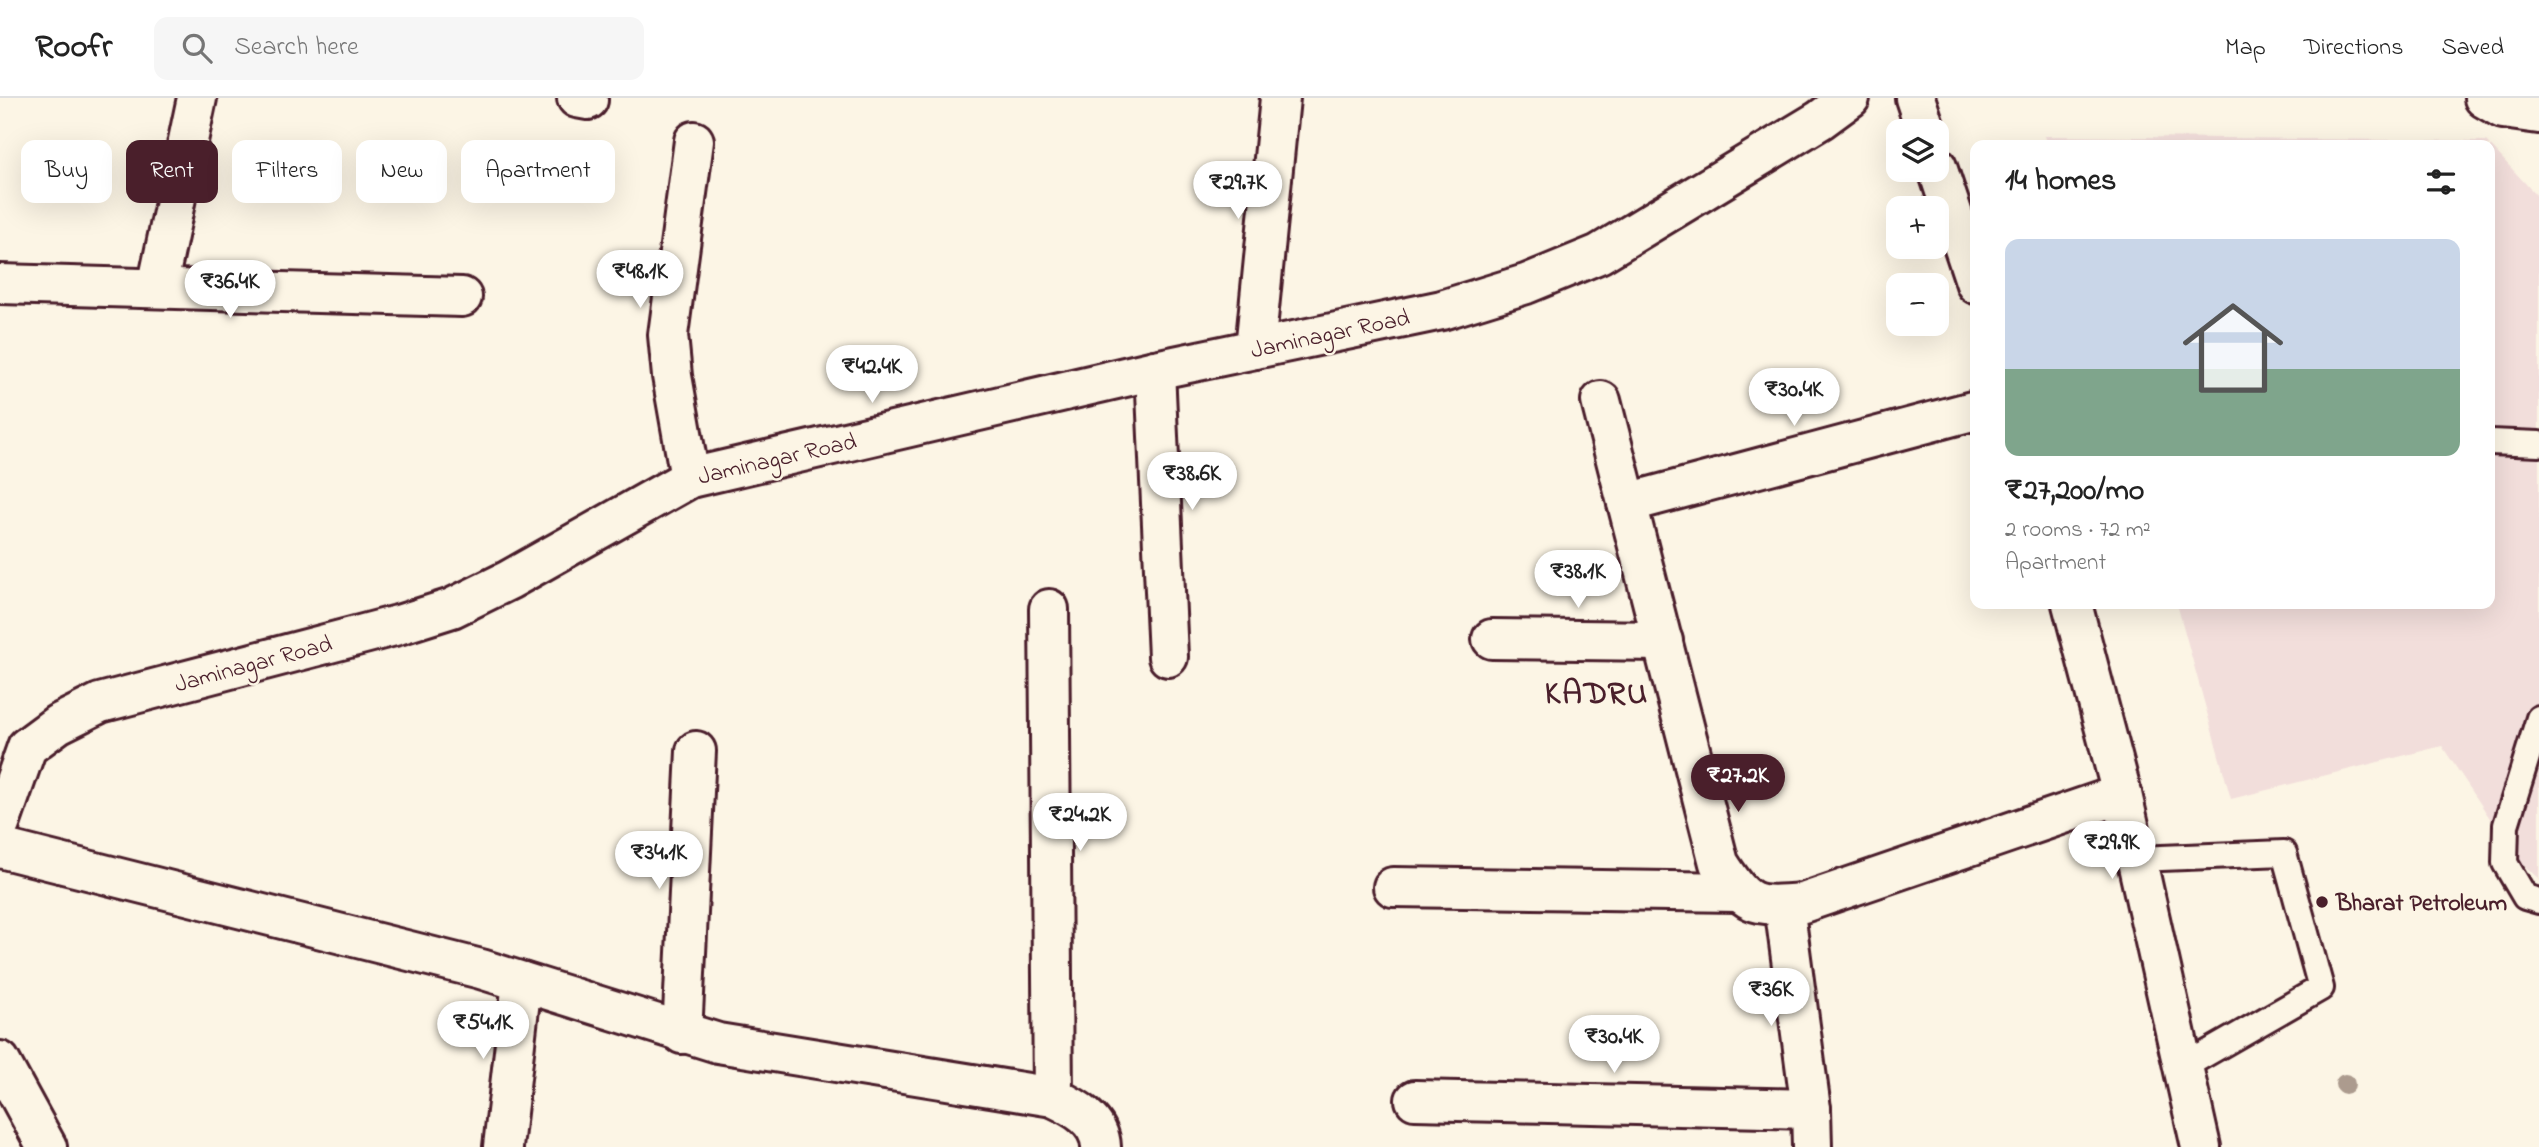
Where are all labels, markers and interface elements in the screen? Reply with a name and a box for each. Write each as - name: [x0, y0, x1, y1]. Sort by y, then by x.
- search box: [154, 17, 644, 80]
- text: Roofr: [35, 24, 112, 72]
- icon: search: [178, 29, 216, 67]
- text: Search here: [234, 29, 359, 67]
- text: Map: [2225, 31, 2266, 66]
- text: Directions: [2304, 31, 2403, 66]
- text: Saved: [2441, 31, 2504, 66]
- map controls: [1886, 119, 1949, 336]
- button: layers: [1886, 119, 1949, 182]
- chip: Buy: [21, 140, 112, 203]
- chip: Rent: [126, 140, 218, 203]
- chip: Filters: [232, 140, 342, 203]
- chip: New: [356, 140, 447, 203]
- chip: Apartment: [461, 140, 615, 203]
- text: 14 homes: [2005, 160, 2116, 204]
- pin: ₹29.7K: [1181, 162, 1295, 221]
- icon: filters: [2422, 163, 2460, 201]
- text: ₹29.7K: [1209, 167, 1267, 200]
- button: +: [1886, 196, 1949, 259]
- pin: ₹48.1K: [583, 250, 697, 310]
- text: ₹48.1K: [612, 256, 668, 289]
- pin: ₹36.4K: [173, 260, 287, 320]
- text: ₹36.4K: [201, 266, 259, 299]
- button: −: [1886, 273, 1949, 336]
- icon: home: [2170, 285, 2296, 411]
- street label: Jaminagar Road: [1248, 301, 1414, 369]
- pin: ₹42.4K: [815, 345, 929, 405]
- text: ₹42.4K: [842, 351, 902, 384]
- pin: ₹30.4K: [1737, 368, 1851, 428]
- text: ₹30.4K: [1765, 374, 1823, 407]
- street label: Jaminagar Road: [695, 425, 861, 496]
- pin: ₹38.6K: [1135, 452, 1249, 512]
- text: ₹38.6K: [1163, 458, 1221, 491]
- text: ₹27,200/mo: [2005, 470, 2144, 514]
- text: 2 rooms · 72 m²: [2005, 514, 2151, 547]
- text: Apartment: [2005, 547, 2106, 580]
- pin: ₹38.1K: [1521, 550, 1635, 610]
- text: ₹38.1K: [1550, 556, 1606, 589]
- street label: Jaminagar Road: [171, 627, 337, 703]
- district label: KADRU: [1545, 672, 1649, 719]
- pin: ₹27.2K: [1681, 754, 1795, 814]
- text: ₹27.2K: [1707, 760, 1769, 793]
- pin: ₹24.2K: [1023, 794, 1137, 853]
- text: ₹24.2K: [1049, 799, 1111, 832]
- pin: ₹29.9K: [2055, 822, 2169, 881]
- text: ₹29.9K: [2085, 827, 2139, 860]
- pin: ₹34.1K: [602, 832, 716, 891]
- text: ₹34.1K: [631, 837, 687, 870]
- place label: Bharat Petroleum: [2335, 887, 2507, 922]
- marker: Bharat Petroleum: [2314, 894, 2330, 910]
- pin: ₹36K: [1730, 968, 1812, 1028]
- text: ₹36K: [1749, 974, 1793, 1007]
- pin: ₹54.1K: [426, 1002, 540, 1061]
- text: ₹54.1K: [453, 1007, 513, 1040]
- pin: ₹30.4K: [1557, 1016, 1671, 1075]
- text: ₹30.4K: [1585, 1021, 1643, 1054]

